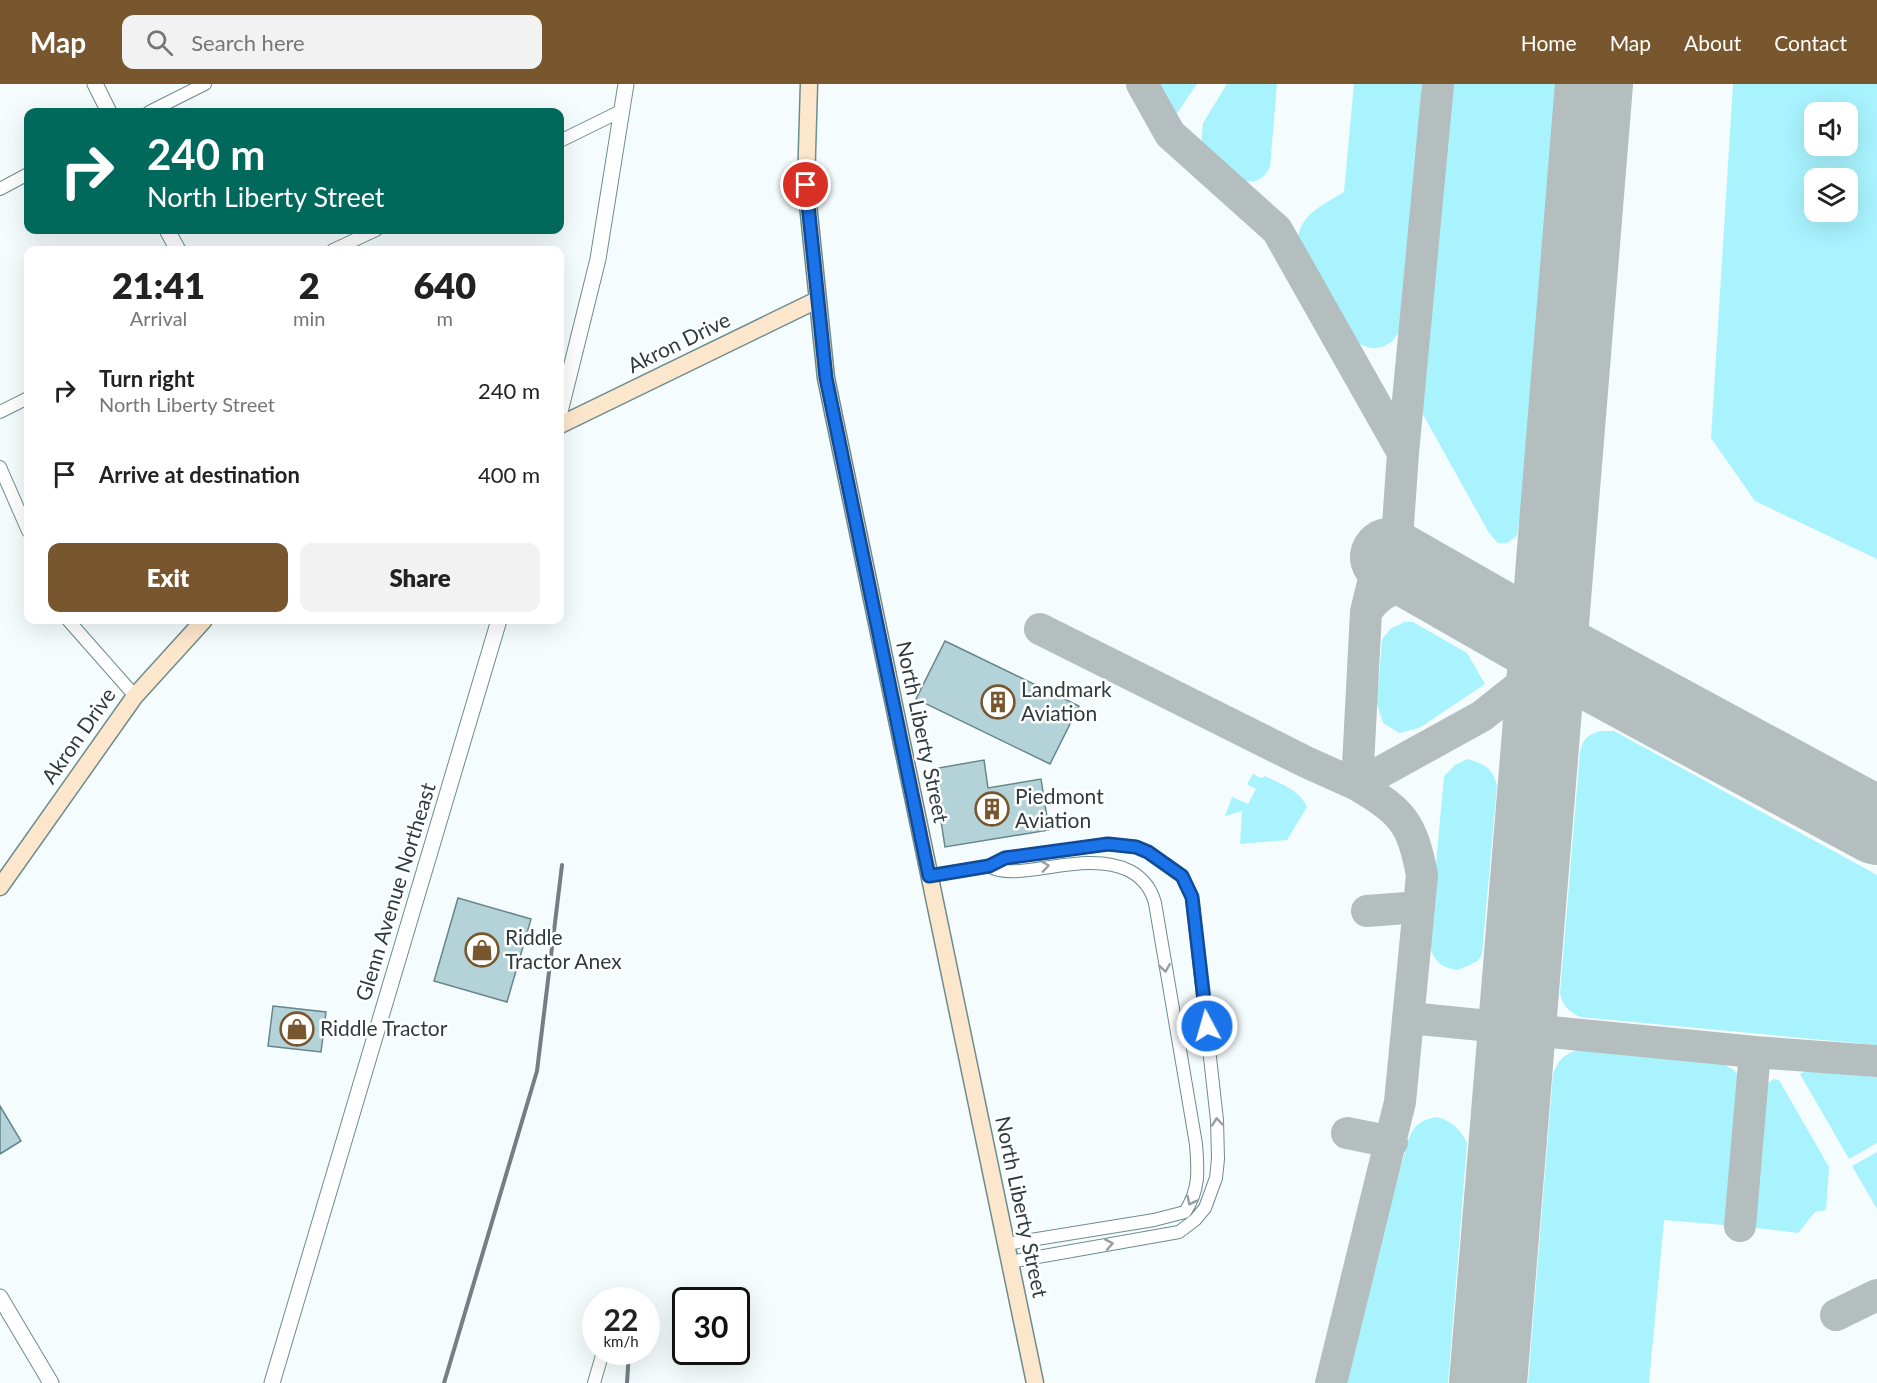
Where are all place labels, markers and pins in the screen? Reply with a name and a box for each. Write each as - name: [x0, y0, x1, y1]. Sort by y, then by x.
- pin: [780, 159, 831, 210]
- place label: Landmark Aviation: [1021, 676, 1112, 725]
- building icon: Landmark Aviation: [980, 684, 1016, 720]
- place label: Piedmont Aviation: [1015, 783, 1104, 832]
- building icon: Piedmont Aviation: [974, 791, 1010, 827]
- place label: Riddle Tractor Anex: [505, 924, 622, 973]
- shop icon: Riddle Tractor Anex: [464, 932, 500, 968]
- shop icon: Riddle Tractor: [279, 1011, 315, 1047]
- place label: Riddle Tractor: [320, 1015, 448, 1040]

